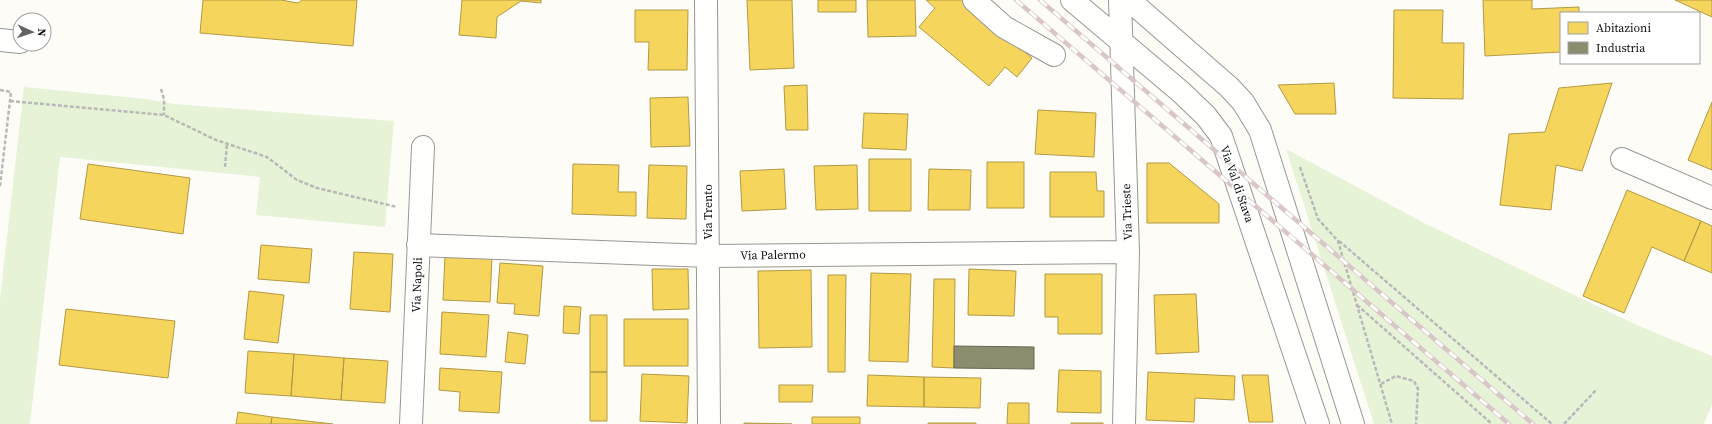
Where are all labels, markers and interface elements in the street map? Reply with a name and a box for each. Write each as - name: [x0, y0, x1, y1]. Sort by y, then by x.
- north arrow: [12, 12, 52, 52]
- legend: [1560, 12, 1700, 64]
- text: Abitazioni: [1596, 20, 1651, 36]
- text: N: [34, 28, 49, 37]
- text: Industria: [1596, 40, 1646, 56]
- street label: Via Val di Stava: [1216, 143, 1258, 225]
- street label: Via Trieste: [1118, 183, 1136, 241]
- street label: Via Trento: [700, 184, 716, 240]
- street label: Via Palermo: [740, 246, 806, 264]
- street label: Via Napoli: [408, 257, 426, 313]

